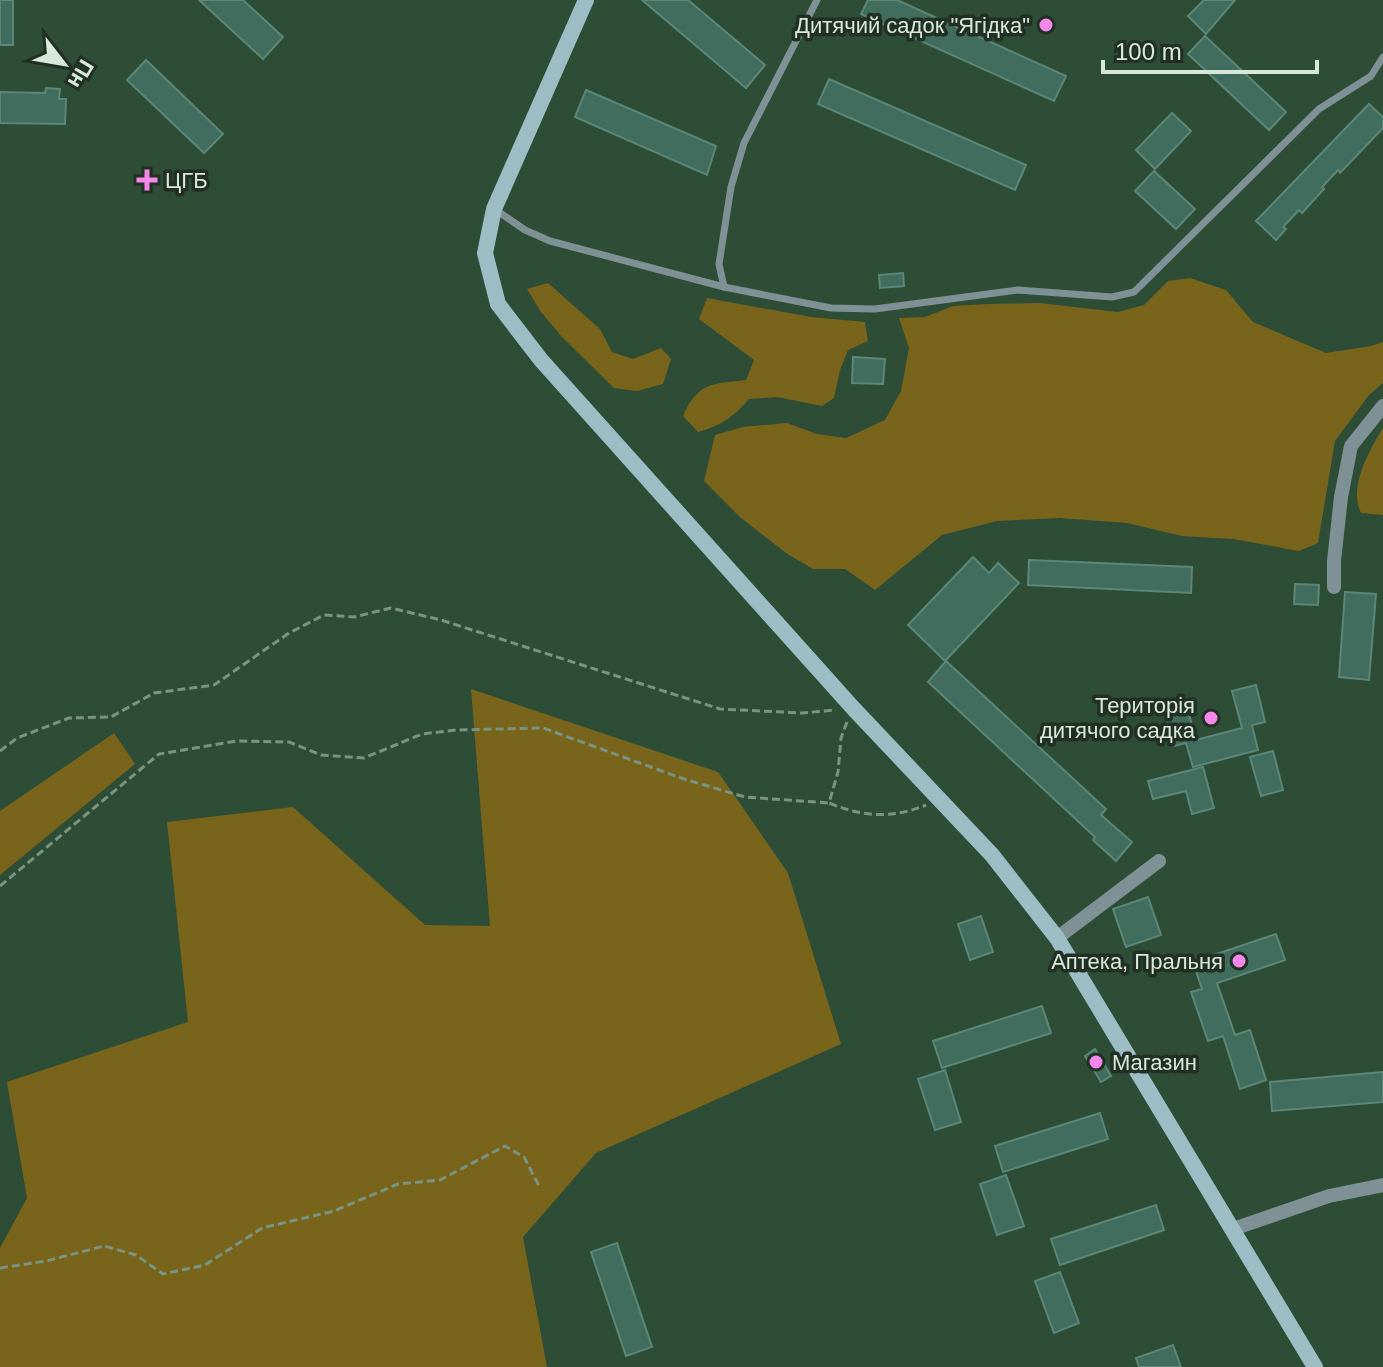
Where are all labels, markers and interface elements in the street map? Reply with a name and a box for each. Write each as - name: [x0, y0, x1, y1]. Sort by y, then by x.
- place label: Дитячий садок "Ягідка": [795, 13, 1030, 38]
- marker: Дитячий садок "Ягідка": [1037, 16, 1055, 34]
- north arrow: [24, 24, 104, 104]
- scale bar: [1103, 24, 1317, 74]
- text: 100 m: [1115, 38, 1182, 65]
- text: Пн: [63, 55, 99, 93]
- place label: ЦГБ: [165, 168, 208, 193]
- marker: ЦГБ: [136, 169, 158, 191]
- place label: Територія дитячого садка: [1040, 693, 1196, 743]
- marker: Територія дитячого садка: [1202, 709, 1220, 727]
- place label: Аптека, Пральня: [1051, 949, 1223, 974]
- marker: Аптека, Пральня: [1230, 952, 1248, 970]
- place label: Магазин: [1112, 1050, 1197, 1075]
- marker: Магазин: [1087, 1053, 1105, 1071]

